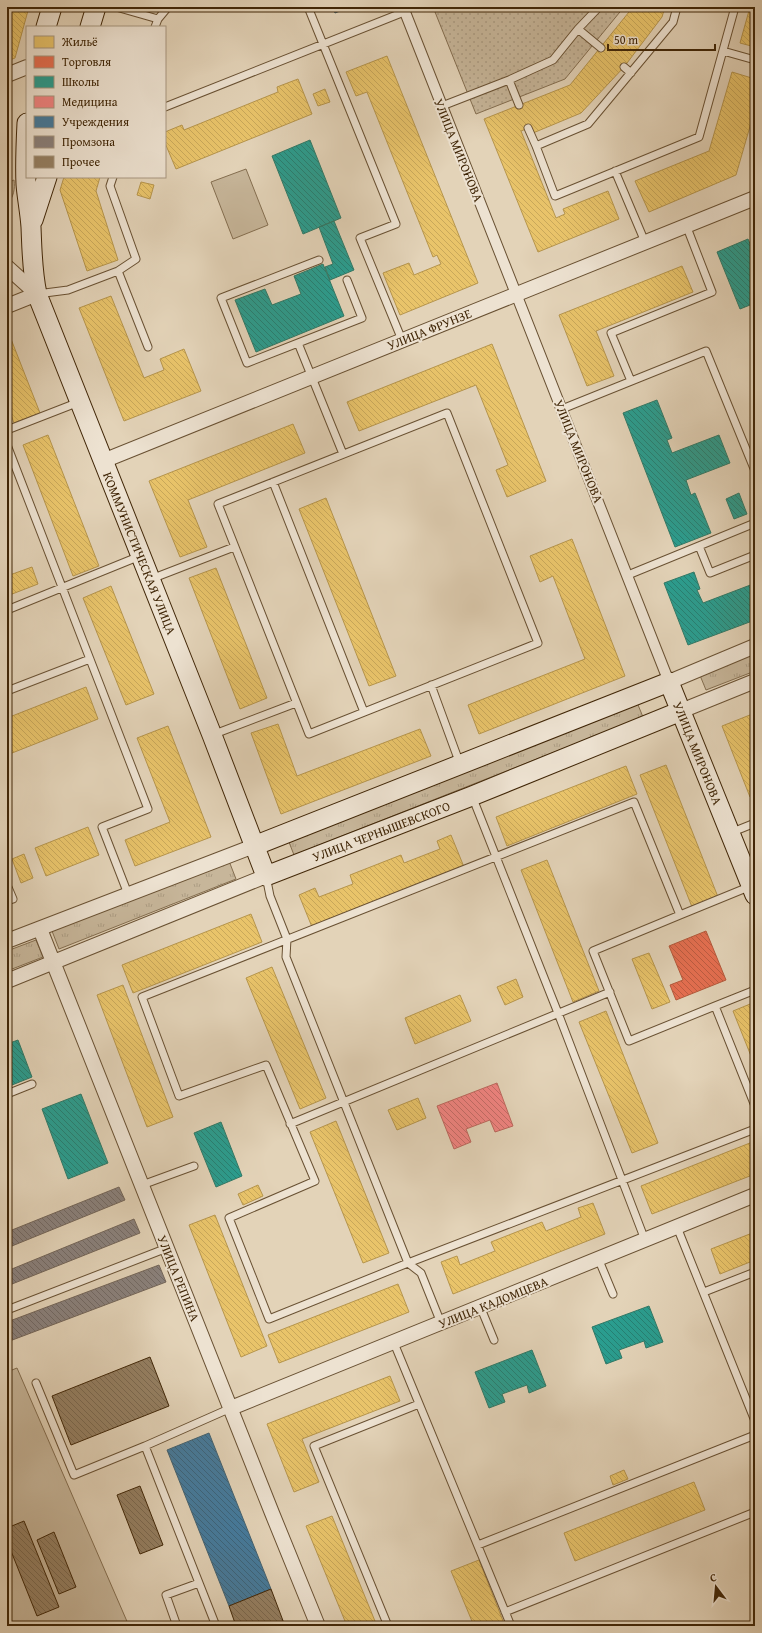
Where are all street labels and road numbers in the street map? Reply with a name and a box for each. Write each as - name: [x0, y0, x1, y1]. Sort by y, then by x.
- street label: УЛИЦА МИРОНОВА: [429, 96, 488, 205]
- street label: УЛИЦА ФРУНЗЕ: [384, 304, 475, 355]
- street label: УЛИЦА МИРОНОВА: [549, 397, 608, 506]
- street label: КОММУНИСТИЧЕСКАЯ УЛИЦА: [98, 469, 181, 637]
- street label: УЛИЦА МИРОНОВА: [668, 699, 727, 808]
- street label: УЛИЦА ЧЕРНЫШЕВСКОГО: [310, 796, 453, 867]
- street label: УЛИЦА РЕПИНА: [153, 1232, 204, 1324]
- street label: УЛИЦА КАДОМЦЕВА: [436, 1272, 551, 1333]

